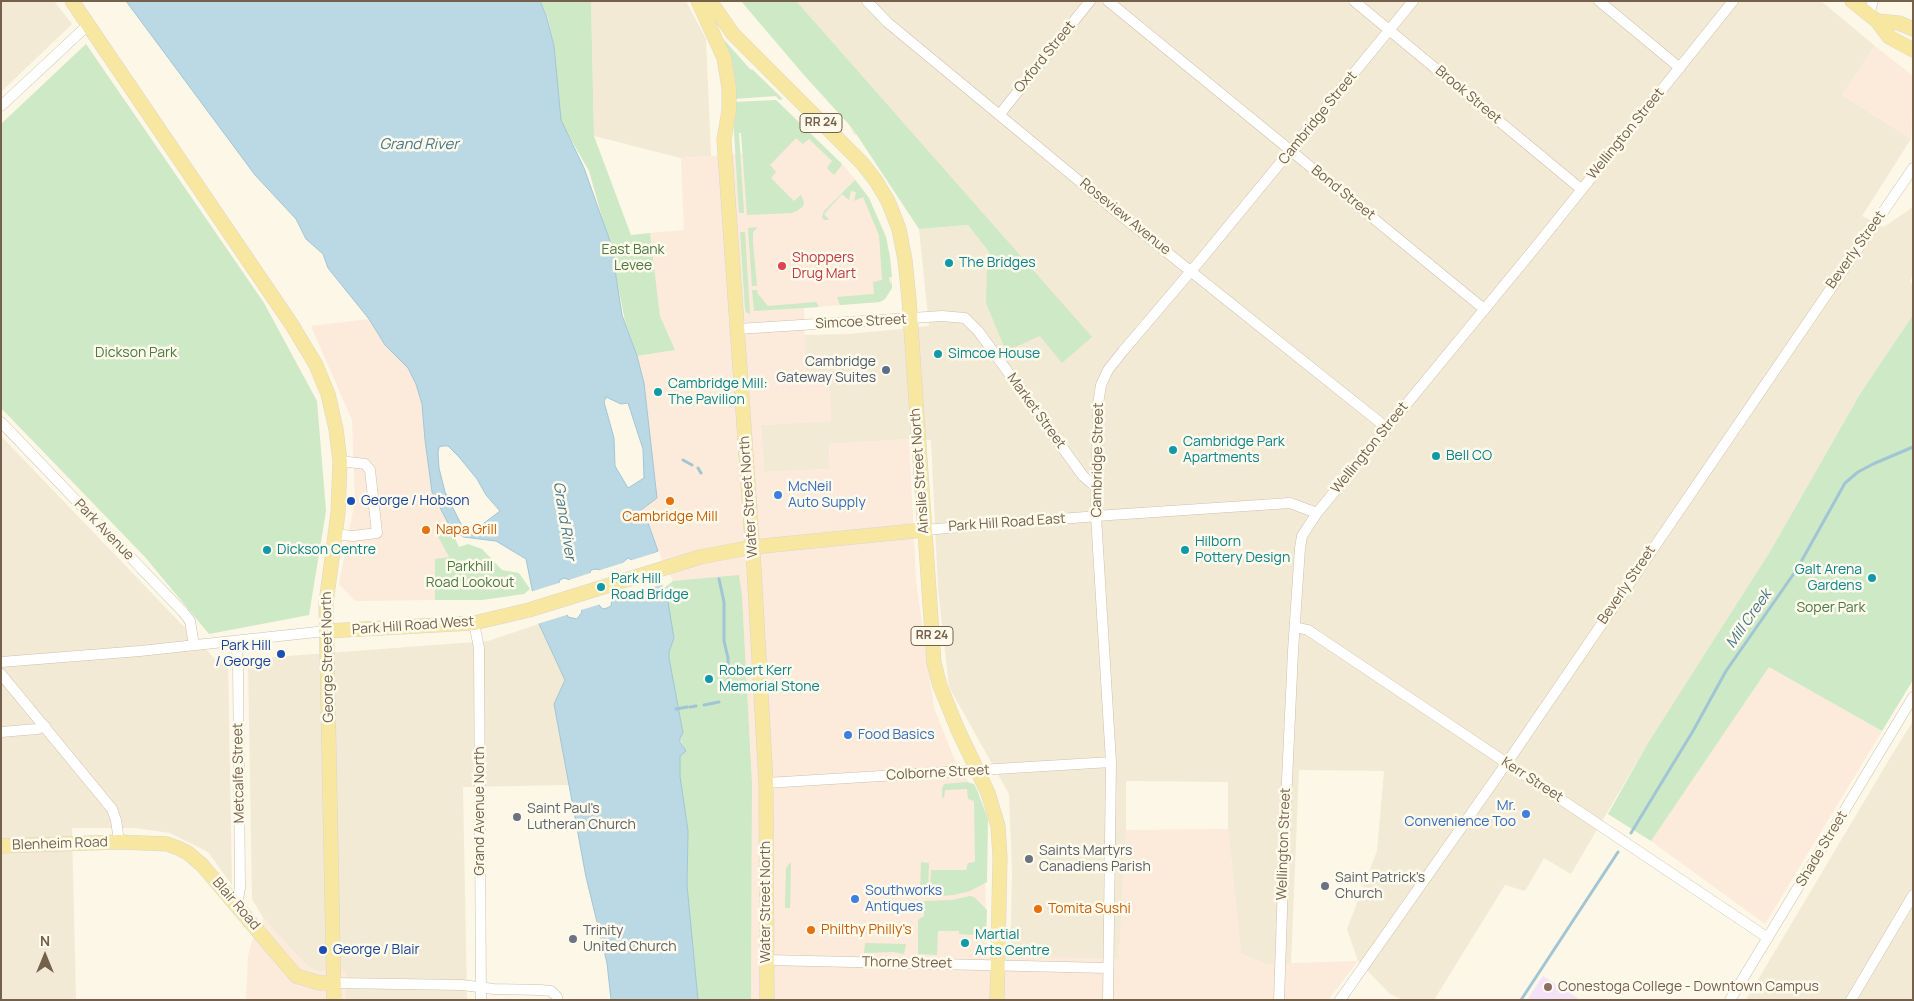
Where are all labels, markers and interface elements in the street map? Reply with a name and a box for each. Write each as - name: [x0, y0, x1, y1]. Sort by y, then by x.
- street label: Oxford Street: [1011, 18, 1079, 96]
- street label: Brook Street: [1432, 63, 1504, 127]
- street label: Cambridge Street: [1275, 68, 1361, 168]
- street label: Wellington Street: [1584, 85, 1668, 183]
- road number: RR 24: [800, 114, 842, 132]
- water label: Grand River: [379, 136, 459, 154]
- street label: Bond Street: [1308, 162, 1378, 224]
- street label: Roseview Avenue: [1076, 175, 1174, 259]
- street label: Beverly Street: [1823, 208, 1889, 292]
- park label: East Bank Levee: [601, 242, 665, 274]
- place label: Shoppers Drug Mart: [792, 250, 856, 282]
- place label: The Bridges: [959, 255, 1036, 271]
- marker: The Bridges: [943, 257, 955, 269]
- marker: Shoppers Drug Mart: [776, 260, 788, 272]
- street label: Simcoe Street: [815, 311, 907, 333]
- park label: Dickson Park: [95, 345, 177, 361]
- place label: Simcoe House: [948, 346, 1040, 362]
- marker: Simcoe House: [932, 348, 944, 360]
- place label: Cambridge Gateway Suites: [776, 354, 876, 387]
- marker: Cambridge Gateway Suites: [880, 364, 892, 376]
- street label: Market Street: [1003, 370, 1069, 452]
- place label: Cambridge Mill: The Pavilion: [668, 376, 768, 408]
- marker: Cambridge Mill: The Pavilion: [652, 386, 664, 398]
- street label: Wellington Street: [1328, 399, 1412, 497]
- street label: Cambridge Street: [1089, 402, 1107, 518]
- street label: Ainslie Street North: [907, 408, 933, 534]
- place label: Cambridge Park Apartments: [1183, 434, 1285, 467]
- street label: Water Street North: [736, 435, 762, 559]
- marker: Cambridge Park Apartments: [1167, 444, 1179, 456]
- place label: Bell CO: [1446, 448, 1492, 464]
- marker: Bell CO: [1430, 450, 1442, 462]
- place label: McNeil Auto Supply: [788, 479, 866, 512]
- water label: Grand River: [549, 480, 579, 562]
- marker: McNeil Auto Supply: [772, 489, 784, 501]
- place label: George / Hobson: [361, 493, 470, 509]
- marker: George / Hobson: [345, 495, 357, 507]
- marker: Cambridge Mill: [664, 495, 676, 507]
- street label: Park Avenue: [71, 496, 137, 564]
- place label: Cambridge Mill: [622, 509, 718, 525]
- street label: Park Hill Road East: [948, 511, 1066, 535]
- place label: Napa Grill: [436, 522, 497, 538]
- marker: Napa Grill: [420, 524, 432, 536]
- place label: Hilborn Pottery Design: [1195, 534, 1290, 566]
- place label: Dickson Centre: [277, 542, 376, 558]
- street label: Beverly Street: [1595, 543, 1659, 627]
- marker: Dickson Centre: [261, 544, 273, 556]
- marker: Hilborn Pottery Design: [1179, 544, 1191, 556]
- park label: Parkhill Road Lookout: [426, 559, 514, 592]
- place label: Galt Arena Gardens: [1795, 562, 1862, 594]
- place label: Park Hill Road Bridge: [611, 571, 689, 604]
- marker: Galt Arena Gardens: [1866, 572, 1878, 584]
- marker: Park Hill Road Bridge: [595, 581, 607, 593]
- water label: Mill Creek: [1722, 586, 1776, 652]
- street label: George Street North: [318, 591, 338, 723]
- park label: Soper Park: [1796, 600, 1866, 616]
- street label: Park Hill Road West: [351, 613, 475, 639]
- road number: RR 24: [911, 626, 953, 646]
- place label: Park Hill / George: [215, 638, 271, 670]
- marker: Park Hill / George: [275, 648, 287, 660]
- place label: Robert Kerr Memorial Stone: [719, 663, 820, 696]
- marker: Robert Kerr Memorial Stone: [703, 673, 715, 685]
- street label: Metcalfe Street: [230, 722, 248, 824]
- place label: Food Basics: [858, 727, 935, 743]
- marker: Food Basics: [842, 729, 854, 741]
- street label: Grand Avenue North: [472, 746, 488, 876]
- street label: Kerr Street: [1498, 754, 1566, 806]
- street label: Colborne Street: [886, 762, 990, 784]
- street label: Wellington Street: [1274, 787, 1294, 901]
- place label: Mr. Convenience Too: [1404, 798, 1516, 830]
- place label: Saint Paul's Lutheran Church: [527, 801, 636, 834]
- marker: Mr. Convenience Too: [1520, 808, 1532, 820]
- street label: Shade Street: [1793, 808, 1851, 890]
- marker: Saint Paul's Lutheran Church: [511, 811, 523, 823]
- street label: Blenheim Road: [12, 834, 108, 854]
- street label: Water Street North: [758, 841, 774, 963]
- place label: Saints Martyrs Canadiens Parish: [1039, 843, 1151, 876]
- marker: Saints Martyrs Canadiens Parish: [1023, 853, 1035, 865]
- place label: Saint Patrick's Church: [1335, 870, 1425, 902]
- street label: Blair Road: [209, 874, 263, 934]
- marker: Saint Patrick's Church: [1319, 880, 1331, 892]
- place label: Southworks Antiques: [865, 883, 942, 916]
- marker: Southworks Antiques: [849, 893, 861, 905]
- place label: Tomita Sushi: [1048, 901, 1131, 917]
- marker: Tomita Sushi: [1032, 903, 1044, 915]
- place label: Philthy Philly's: [821, 922, 912, 938]
- place label: Trinity United Church: [583, 923, 677, 956]
- marker: Philthy Philly's: [805, 924, 817, 936]
- place label: Martial Arts Centre: [975, 927, 1050, 960]
- north arrow: [20, 931, 70, 981]
- text: N: [40, 931, 50, 950]
- marker: Trinity United Church: [567, 933, 579, 945]
- marker: Martial Arts Centre: [959, 937, 971, 949]
- place label: George / Blair: [333, 942, 420, 958]
- marker: George / Blair: [317, 944, 329, 956]
- street label: Thorne Street: [862, 954, 952, 972]
- place label: Conestoga College - Downtown Campus: [1558, 979, 1819, 995]
- marker: Conestoga College - Downtown Campus: [1542, 981, 1554, 993]

